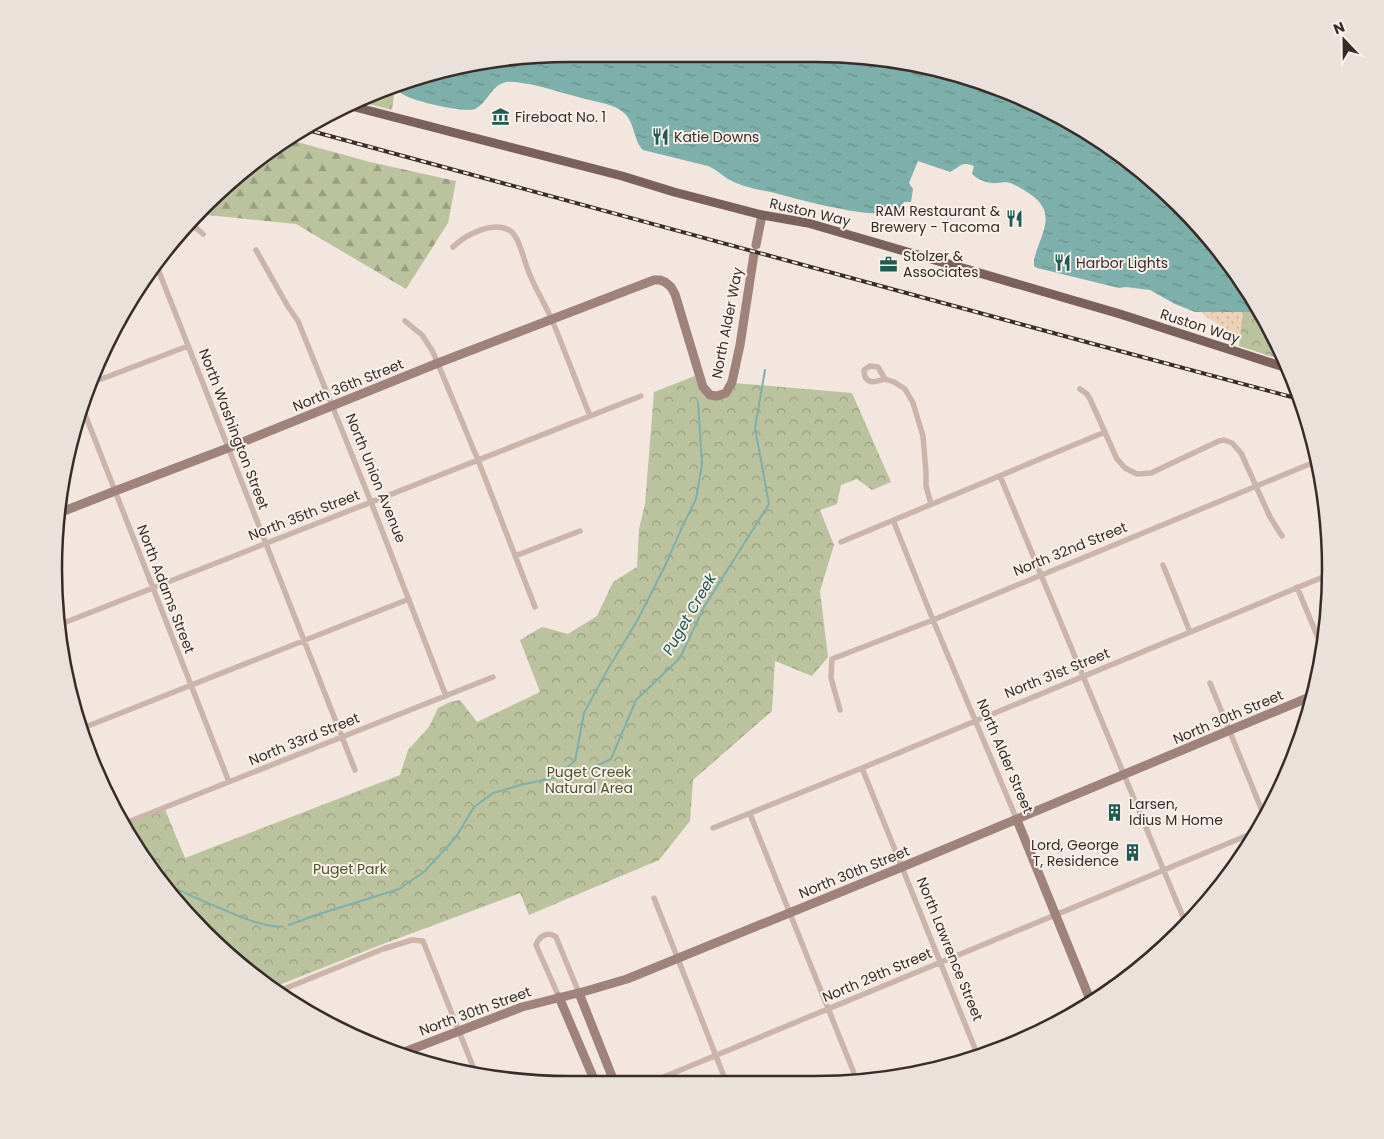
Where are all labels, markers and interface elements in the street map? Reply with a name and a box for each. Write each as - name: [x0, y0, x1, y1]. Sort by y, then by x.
- north arrow: [1319, 15, 1369, 65]
- text: N: [1331, 17, 1348, 39]
- museum icon: Fireboat No. 1: [491, 107, 511, 127]
- place label: Fireboat No. 1: [515, 107, 606, 127]
- restaurant icon: Katie Downs: [650, 127, 670, 147]
- place label: Katie Downs: [674, 127, 759, 147]
- street label: Ruston Way: [768, 193, 853, 231]
- place label: RAM Restaurant & Brewery - Tacoma: [871, 201, 1001, 237]
- restaurant icon: RAM Restaurant & Brewery - Tacoma: [1004, 209, 1024, 229]
- place label: Stolzer & Associates: [903, 246, 979, 282]
- restaurant icon: Harbor Lights: [1052, 253, 1072, 273]
- place label: Harbor Lights: [1076, 253, 1168, 273]
- office icon: Stolzer & Associates: [879, 254, 899, 274]
- street label: North Alder Way: [706, 266, 748, 380]
- street label: Ruston Way: [1158, 304, 1242, 348]
- street label: North Washington Street: [194, 346, 274, 512]
- street label: North 36th Street: [290, 354, 406, 416]
- street label: North Union Avenue: [341, 410, 411, 546]
- street label: North 35th Street: [245, 485, 363, 545]
- street label: North 32nd Street: [1010, 517, 1130, 581]
- street label: North Adams Street: [132, 522, 200, 656]
- water label: Puget Creek: [657, 568, 722, 659]
- street label: North 31st Street: [1001, 643, 1113, 703]
- street label: North 30th Street: [1170, 685, 1286, 749]
- street label: North Alder Street: [972, 696, 1038, 816]
- street label: North 33rd Street: [246, 708, 362, 770]
- park label: Puget Creek Natural Area: [545, 762, 633, 798]
- place label: Larsen, Idius M Home: [1129, 794, 1223, 830]
- building icon: Larsen, Idius M Home: [1105, 802, 1125, 822]
- place label: Lord, George T, Residence: [1031, 835, 1119, 871]
- street label: North 30th Street: [796, 841, 912, 903]
- building icon: Lord, George T, Residence: [1123, 843, 1143, 863]
- park label: Puget Park: [313, 859, 388, 879]
- street label: North Lawrence Street: [912, 874, 988, 1024]
- street label: North 29th Street: [819, 943, 935, 1007]
- street label: North 30th Street: [416, 981, 534, 1041]

